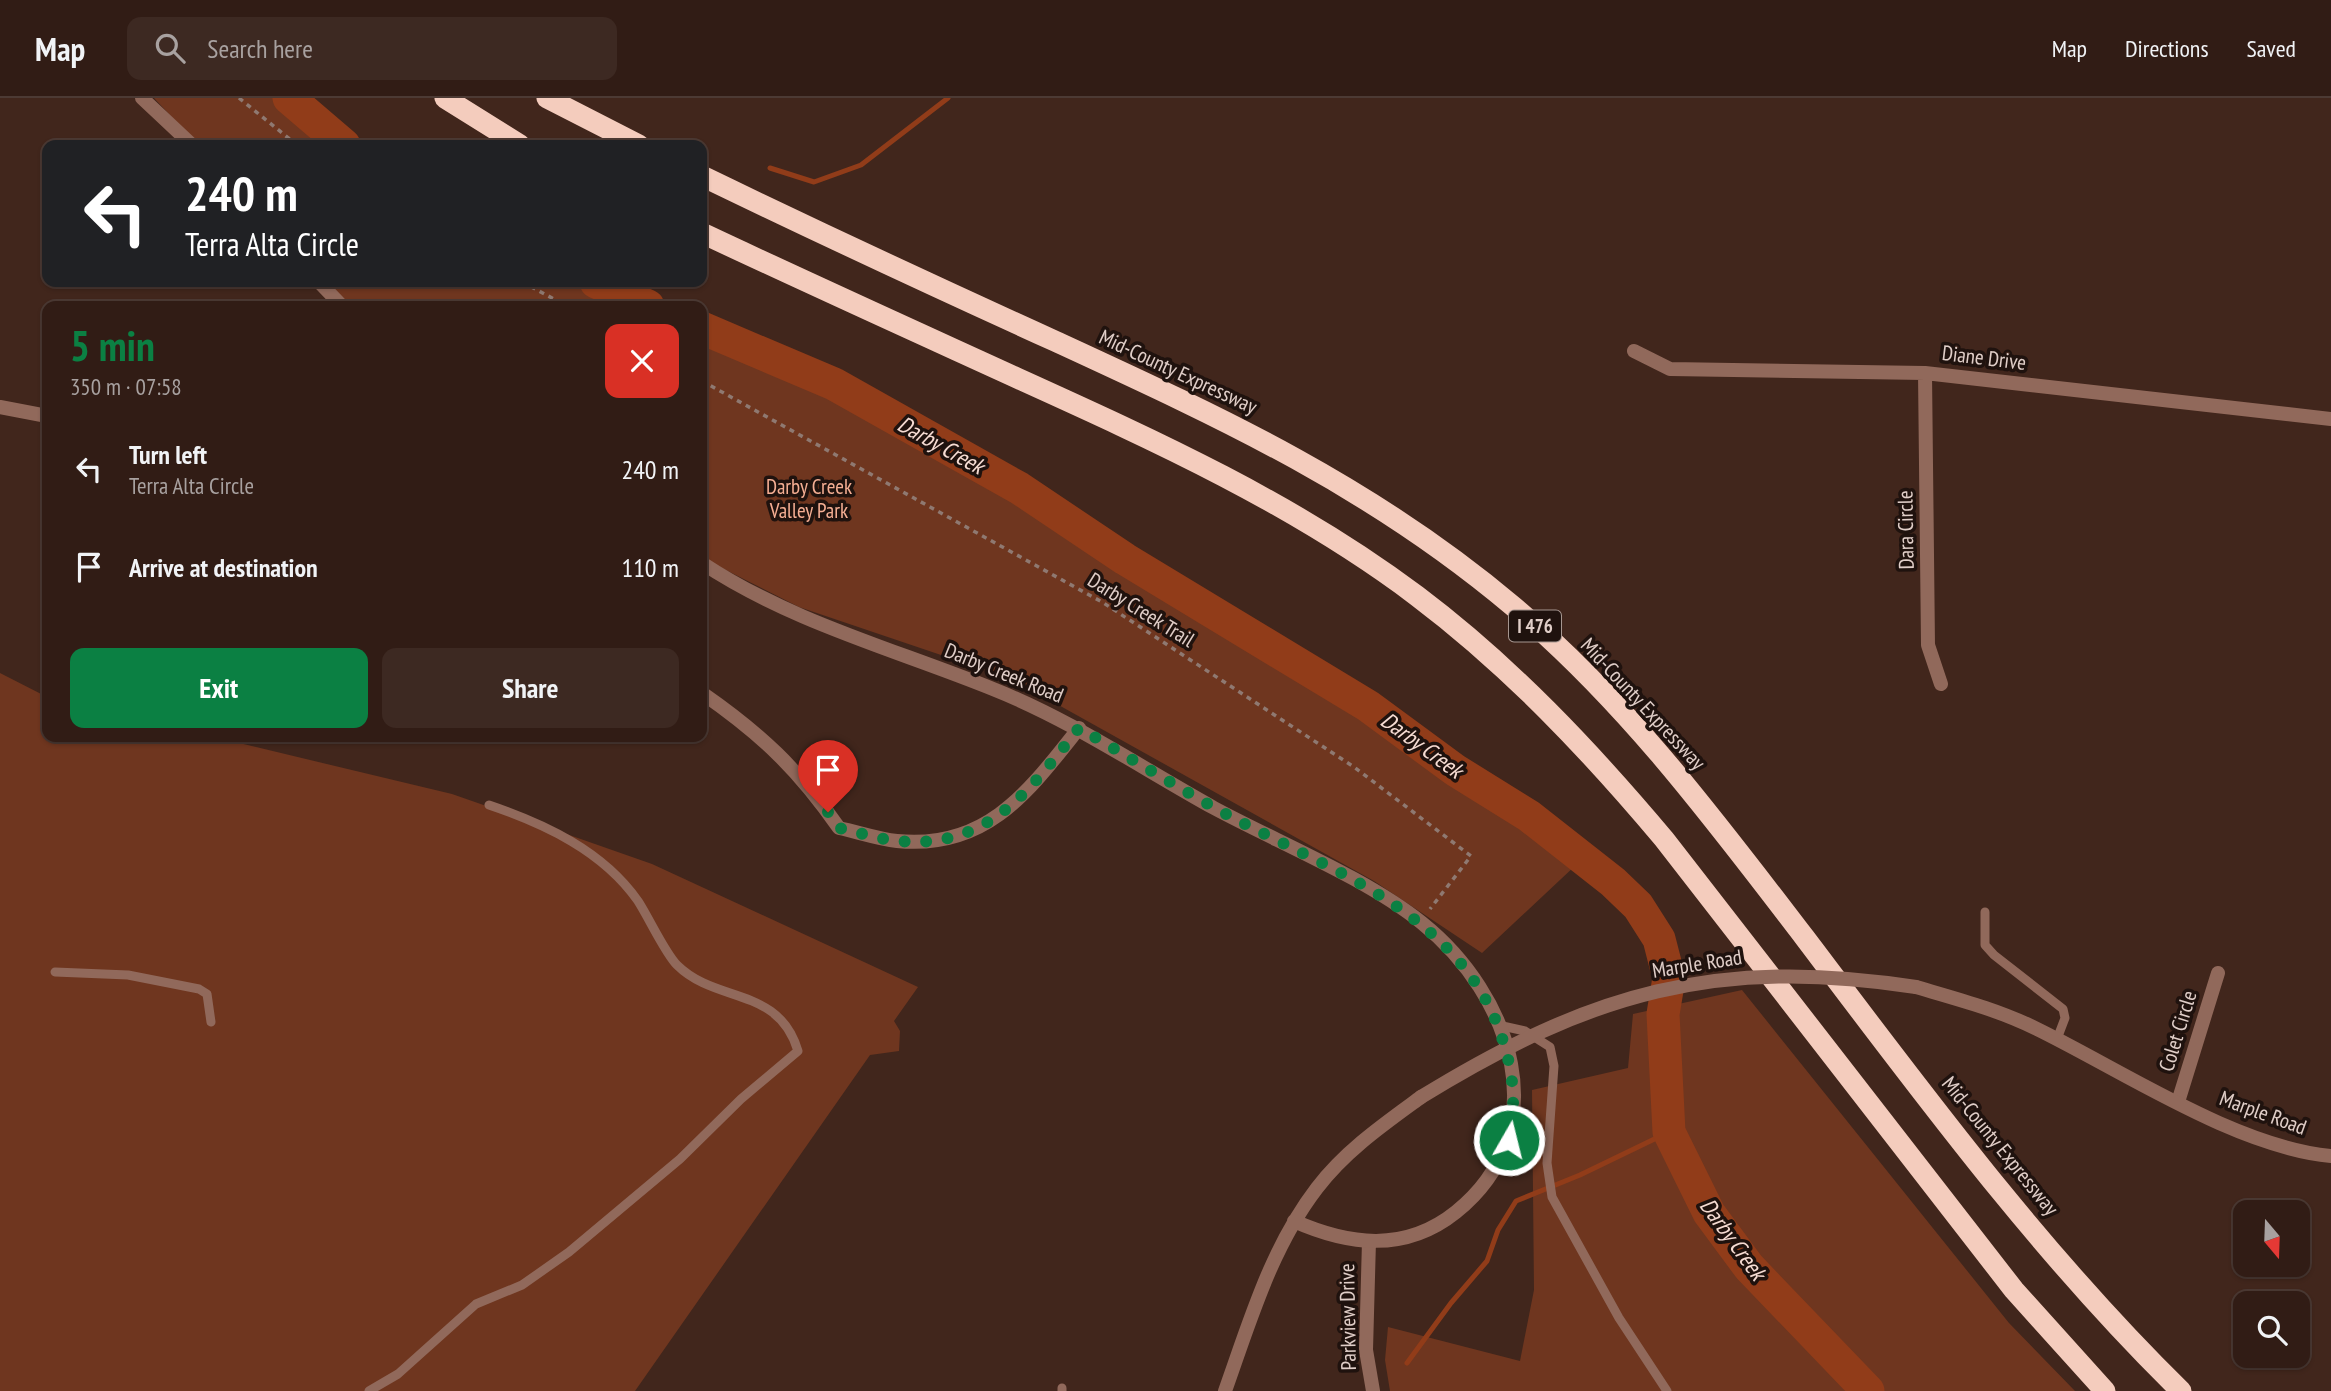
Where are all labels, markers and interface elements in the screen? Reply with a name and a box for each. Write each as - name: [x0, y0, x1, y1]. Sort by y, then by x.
- search box: [127, 17, 617, 80]
- text: Map: [35, 27, 85, 70]
- icon: search: [151, 29, 189, 67]
- text: Search here: [207, 32, 313, 65]
- text: Map: [2052, 33, 2087, 64]
- text: Directions: [2125, 33, 2209, 64]
- text: Saved: [2247, 33, 2296, 64]
- text: 240 m: [185, 161, 298, 225]
- icon: left: [70, 168, 161, 259]
- text: Terra Alta Circle: [185, 223, 359, 265]
- text: 5 min: [70, 318, 155, 373]
- street label: Mid-County Expressway: [1095, 323, 1262, 420]
- button: close: [605, 324, 679, 398]
- street label: Diane Drive: [1940, 339, 2028, 376]
- text: 350 m · 07:58: [70, 372, 182, 401]
- water label: Darby Creek: [893, 409, 992, 482]
- text: Turn left: [129, 438, 207, 471]
- icon: left: [70, 450, 108, 488]
- text: 240 m: [621, 453, 679, 486]
- text: Terra Alta Circle: [129, 471, 254, 500]
- park label: Darby Creek Valley Park: [766, 473, 852, 524]
- street label: Dara Circle: [1891, 490, 1920, 570]
- icon: arrive: [70, 548, 108, 586]
- text: Arrive at destination: [129, 551, 318, 584]
- text: 110 m: [621, 551, 679, 584]
- street label: Darby Creek Trail: [1083, 566, 1200, 653]
- road number: I 476: [1509, 610, 1561, 642]
- street label: Mid-County Expressway: [1575, 632, 1712, 775]
- street label: Darby Creek Road: [941, 636, 1068, 709]
- button: Exit: [70, 648, 368, 728]
- button: Share: [382, 648, 679, 728]
- water label: Darby Creek: [1376, 705, 1472, 786]
- pin: [798, 740, 858, 812]
- icon: arrive: [809, 751, 847, 789]
- street label: Marple Road: [1650, 943, 1744, 984]
- street label: Colet Circle: [2152, 987, 2203, 1074]
- street label: Mid-County Expressway: [1936, 1071, 2065, 1221]
- street label: Marple Road: [2216, 1084, 2310, 1141]
- position arrow: [1472, 1103, 1546, 1177]
- water label: Darby Creek: [1694, 1192, 1775, 1288]
- north arrow: [2233, 1200, 2310, 1278]
- map controls: [2233, 1200, 2310, 1368]
- street label: Parkview Drive: [1333, 1263, 1362, 1371]
- button: search: [2233, 1291, 2310, 1368]

